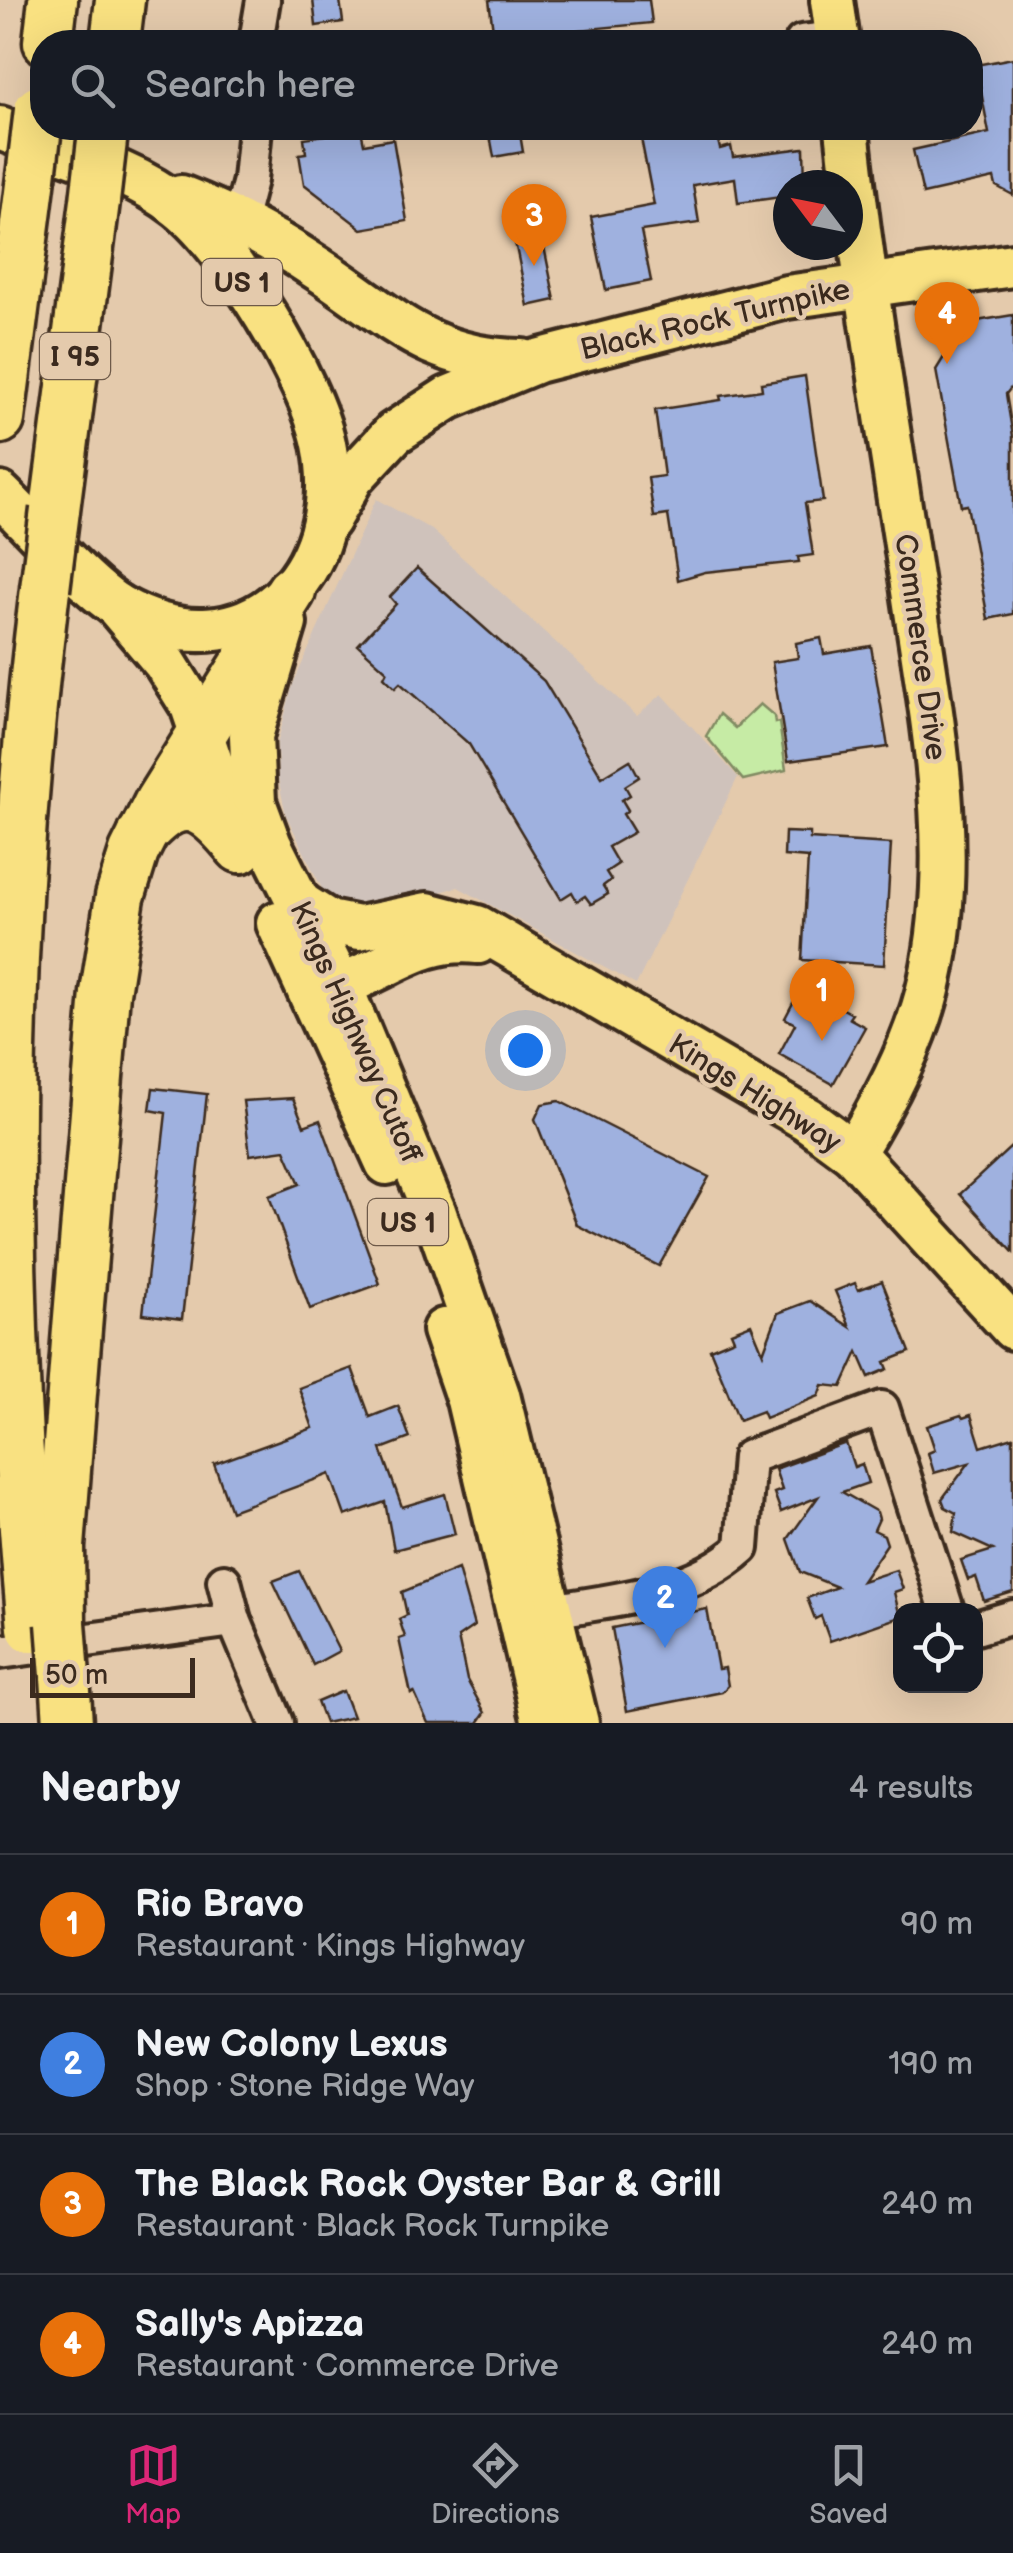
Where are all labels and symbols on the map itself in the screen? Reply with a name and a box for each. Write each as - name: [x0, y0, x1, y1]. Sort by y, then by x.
- north arrow: [773, 170, 863, 260]
- pin: 3: [502, 184, 566, 266]
- road number: US 1: [202, 259, 282, 305]
- street label: Black Rock Turnpike: [577, 271, 854, 369]
- pin: 4: [914, 282, 980, 364]
- road number: I 95: [40, 333, 110, 379]
- street label: Commerce Drive: [886, 532, 954, 763]
- street label: Kings Highway Cutoff: [281, 896, 429, 1169]
- pin: 1: [790, 958, 854, 1041]
- your location: [500, 1025, 551, 1076]
- street label: Kings Highway: [662, 1026, 848, 1161]
- road number: US 1: [368, 1199, 448, 1245]
- pin: 2: [632, 1566, 698, 1648]
- scale bar: [30, 1653, 195, 1698]

